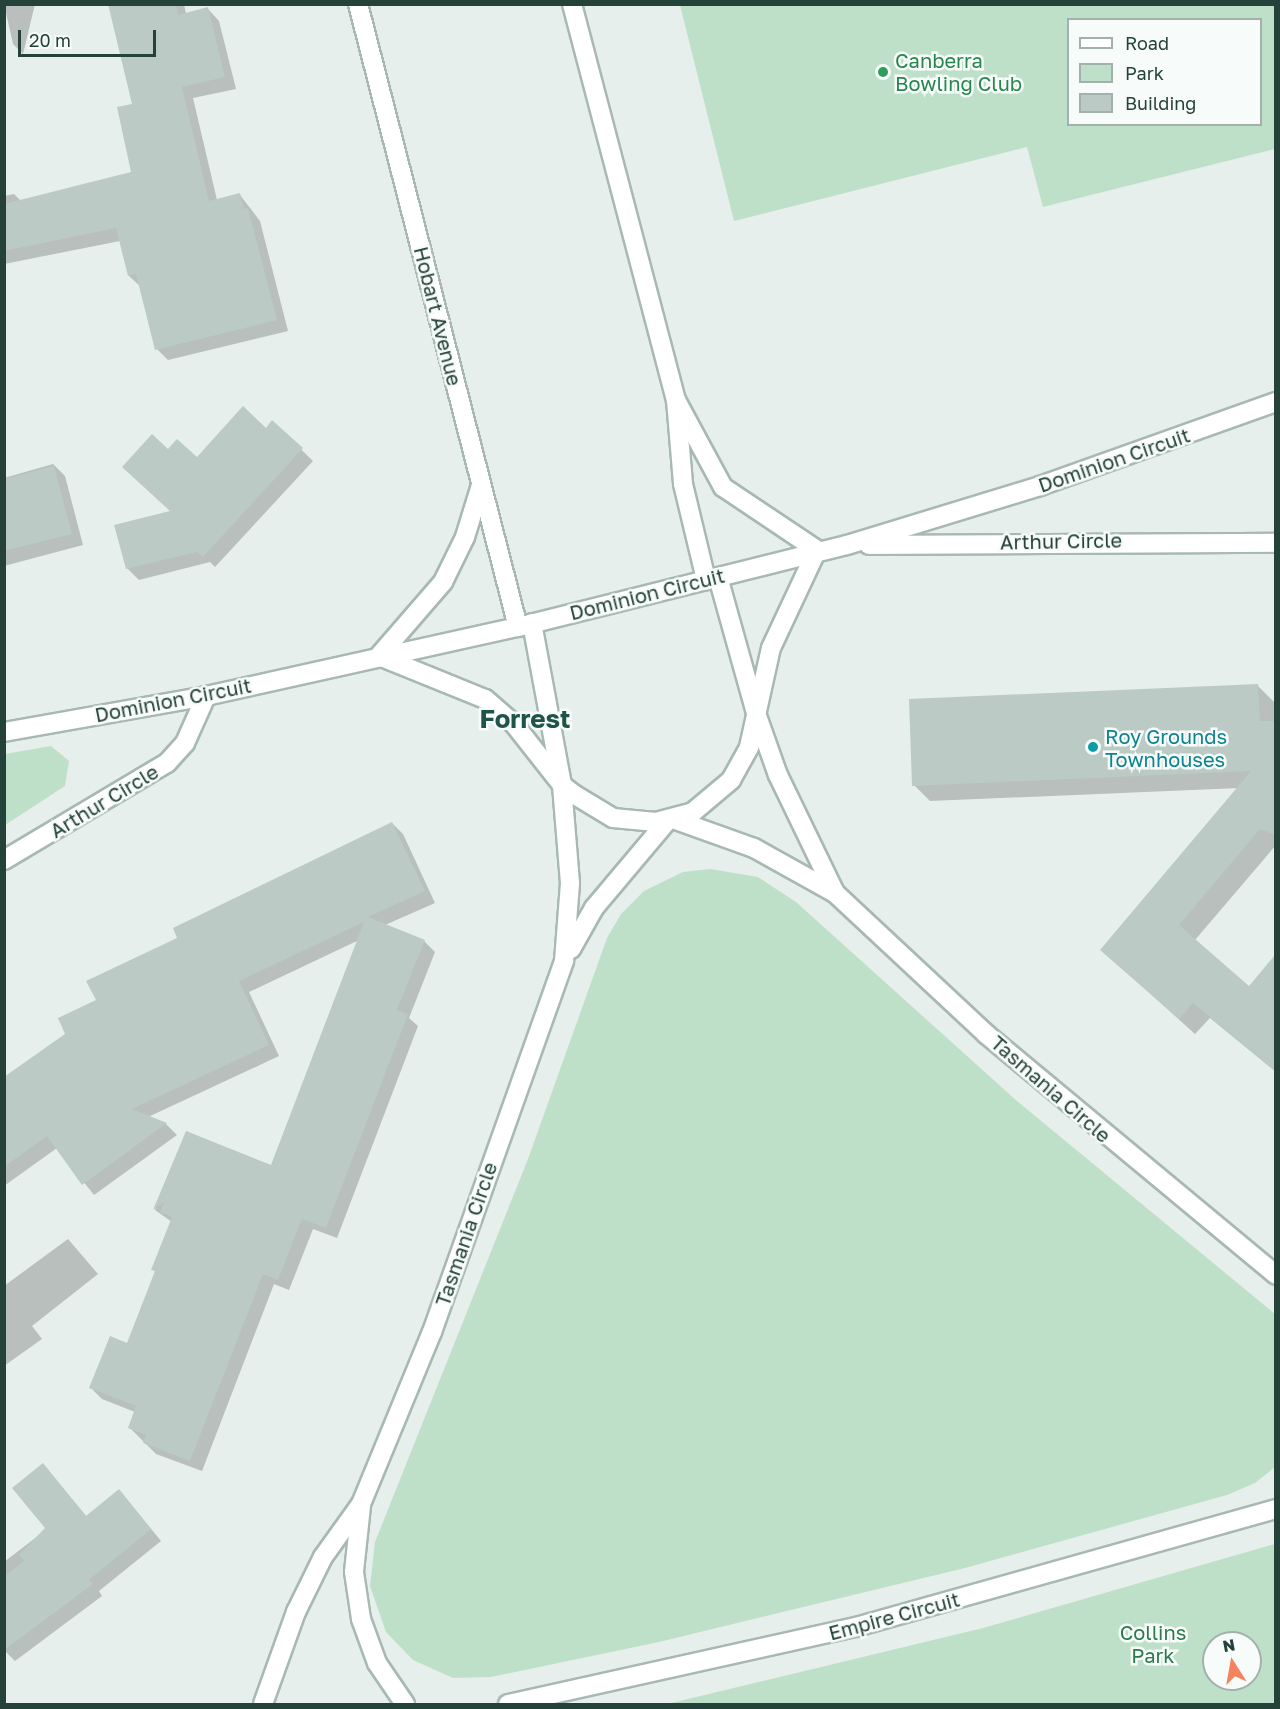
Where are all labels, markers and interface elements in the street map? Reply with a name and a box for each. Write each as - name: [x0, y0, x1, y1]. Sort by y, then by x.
- scale bar: [21, 18, 159, 56]
- legend: [1067, 18, 1262, 126]
- text: 20 m: [29, 29, 71, 51]
- text: Road: [1125, 32, 1169, 54]
- place label: Canberra Bowling Club: [895, 48, 1022, 95]
- text: Park: [1125, 62, 1164, 84]
- marker: Canberra Bowling Club: [876, 65, 890, 79]
- text: Building: [1125, 92, 1196, 114]
- street label: Hobart Avenue: [409, 244, 467, 388]
- street label: Dominion Circuit: [1035, 423, 1193, 497]
- street label: Arthur Circle: [1000, 528, 1122, 554]
- street label: Dominion Circuit: [567, 563, 727, 625]
- street label: Dominion Circuit: [93, 673, 253, 727]
- district label: Forrest: [480, 703, 570, 735]
- place label: Roy Grounds Townhouses: [1105, 724, 1227, 771]
- marker: Roy Grounds Townhouses: [1086, 740, 1100, 754]
- street label: Arthur Circle: [46, 759, 162, 843]
- street label: Tasmania Circle: [986, 1031, 1116, 1147]
- street label: Tasmania Circle: [430, 1159, 502, 1309]
- street label: Empire Circuit: [826, 1587, 962, 1645]
- park label: Collins Park: [1120, 1620, 1186, 1667]
- north arrow: [1202, 1631, 1262, 1691]
- text: N: [1221, 1634, 1237, 1656]

